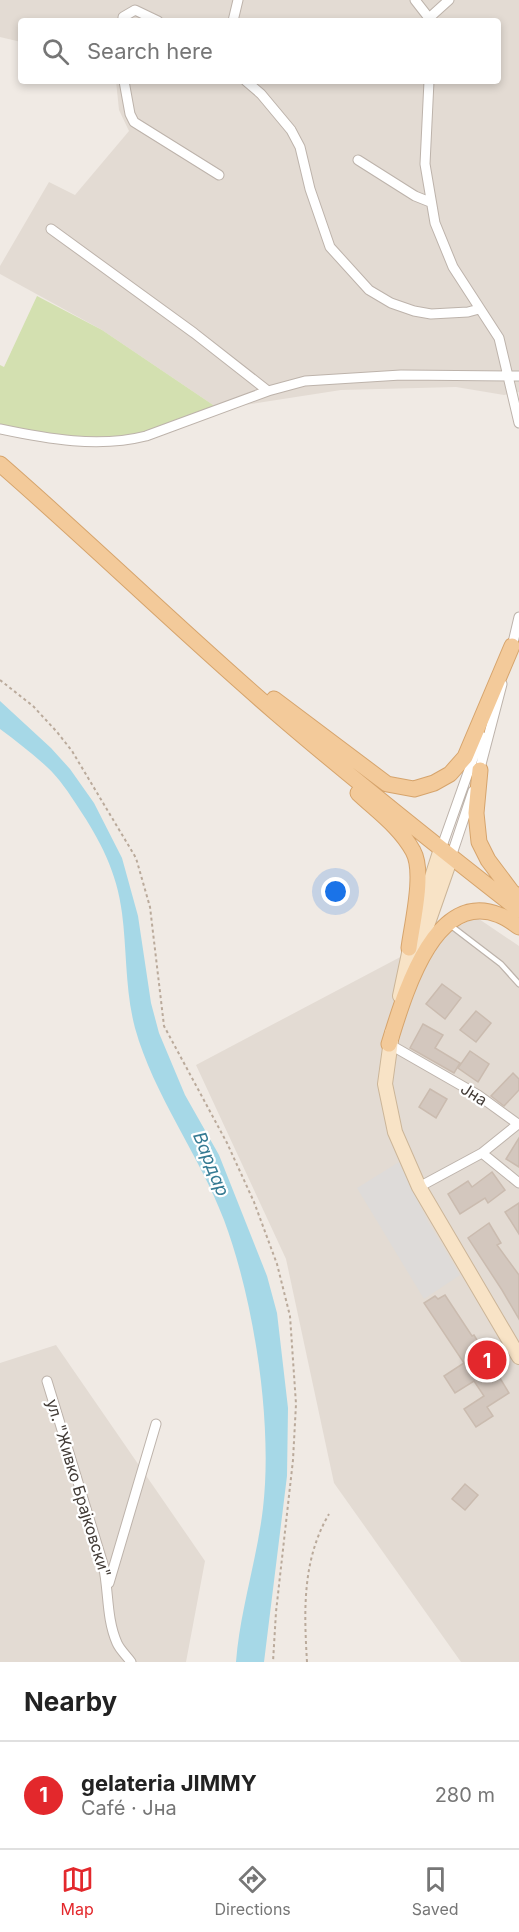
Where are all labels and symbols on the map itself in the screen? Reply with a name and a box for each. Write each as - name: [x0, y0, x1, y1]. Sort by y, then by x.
- your location: [321, 877, 350, 906]
- street label: Јна: [457, 1078, 491, 1110]
- water label: Вардар: [189, 1129, 234, 1199]
- pin: 1: [468, 1338, 506, 1382]
- street label: ул. "Живко Брајковски": [42, 1397, 116, 1579]

